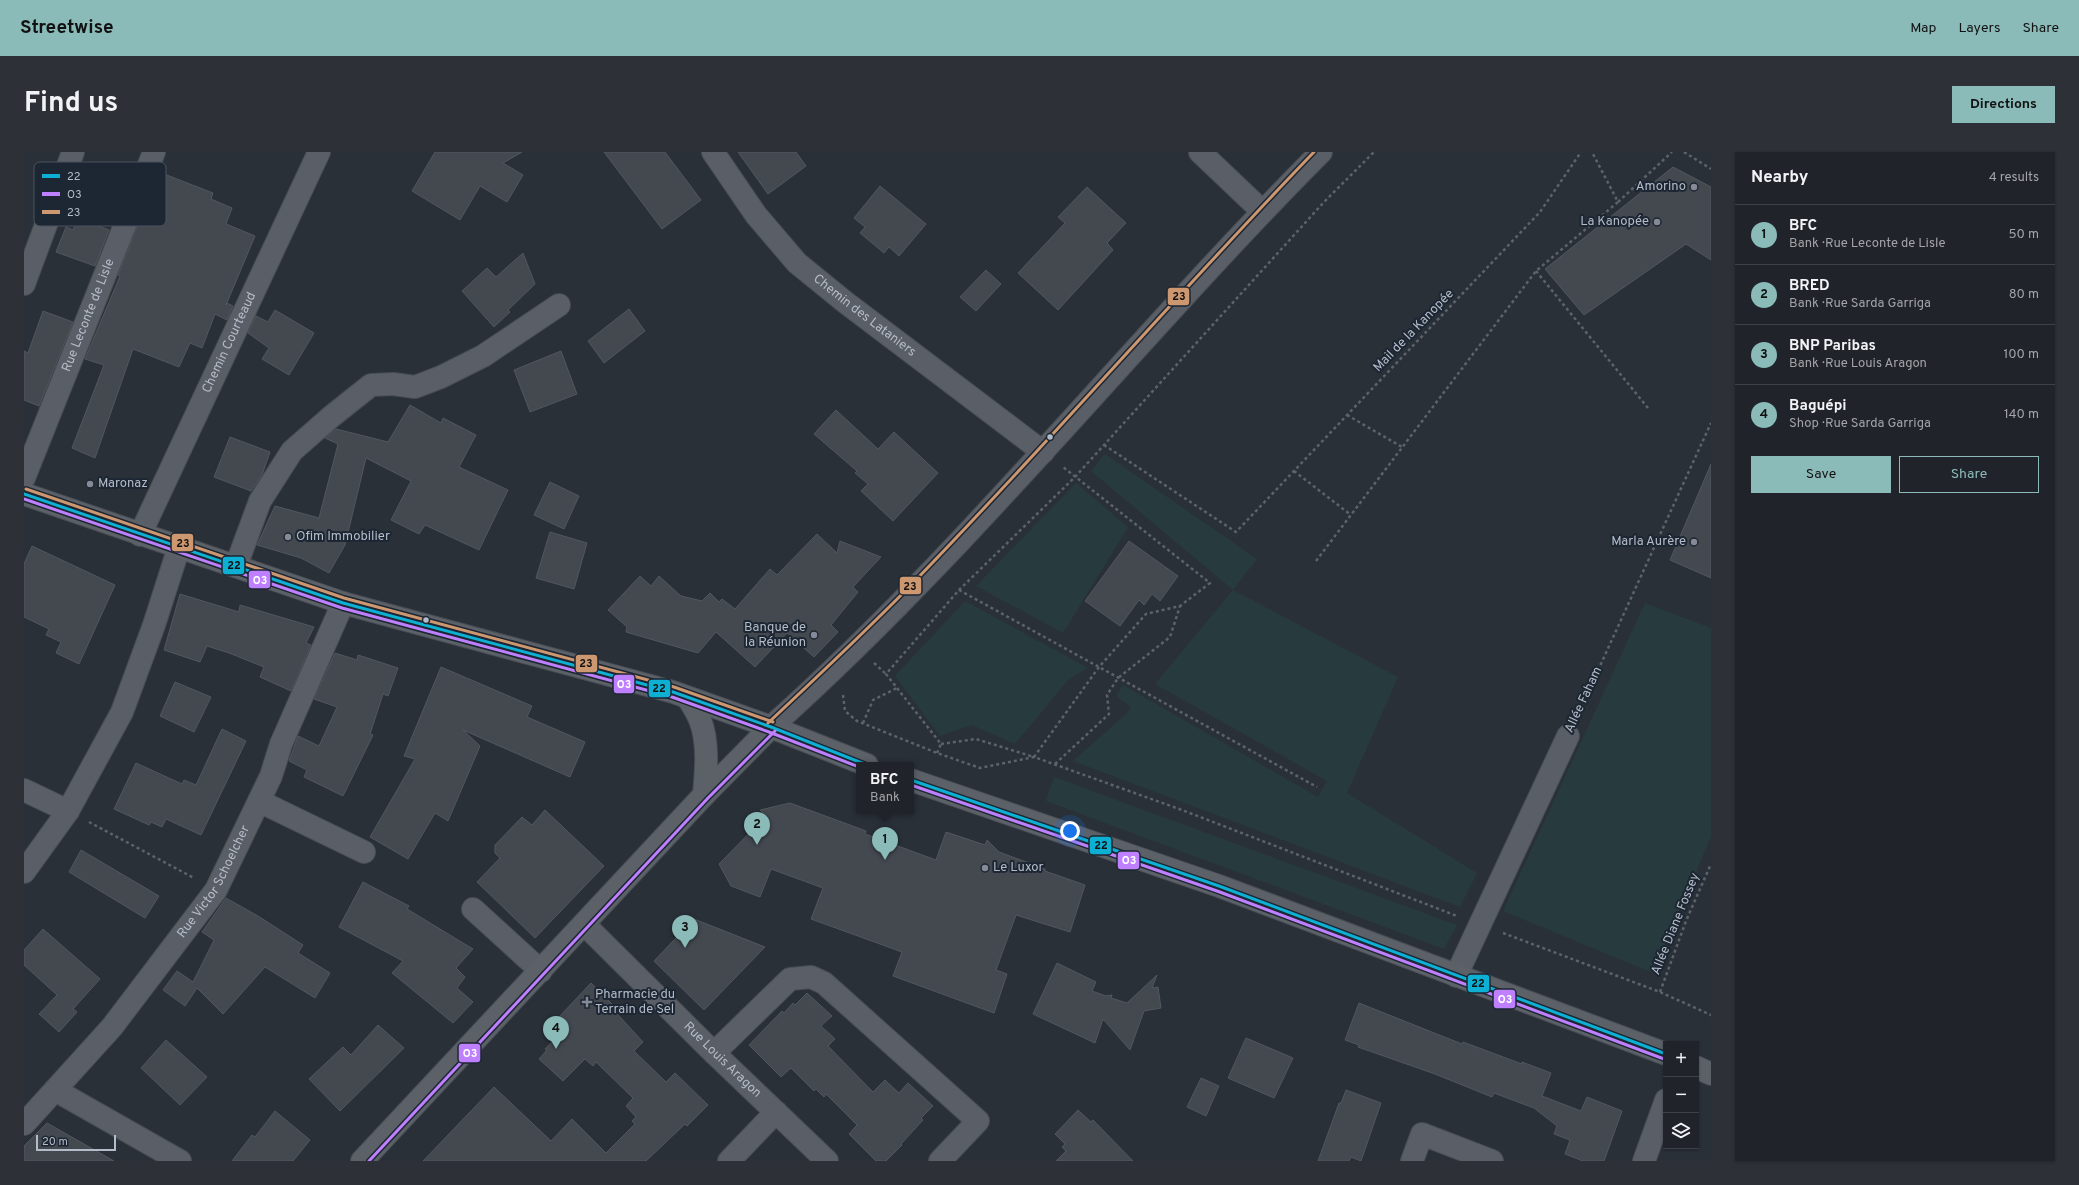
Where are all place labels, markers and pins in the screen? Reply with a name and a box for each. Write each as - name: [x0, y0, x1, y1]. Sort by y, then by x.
- place label: Amorino: [1636, 179, 1686, 195]
- marker: Amorino: [1689, 182, 1699, 192]
- place label: La Kanopée: [1580, 214, 1649, 230]
- marker: La Kanopée: [1652, 217, 1662, 227]
- unlabelled marker: [1045, 432, 1055, 442]
- place label: Maronaz: [98, 476, 148, 492]
- marker: Maronaz: [85, 479, 95, 489]
- place label: Ofim Immobilier: [296, 529, 390, 545]
- marker: Ofim Immobilier: [283, 532, 293, 542]
- place label: Marla Aurère: [1611, 534, 1686, 550]
- marker: Marla Aurère: [1689, 537, 1699, 547]
- unlabelled marker: [421, 615, 431, 625]
- place label: Banque de la Réunion: [744, 620, 806, 651]
- marker: Banque de la Réunion: [809, 630, 819, 640]
- pin: 2: [744, 812, 770, 845]
- pin: 1: [872, 827, 898, 860]
- place label: Le Luxor: [993, 860, 1044, 876]
- marker: Le Luxor: [980, 863, 990, 873]
- pin: 3: [672, 915, 698, 948]
- place label: Pharmacie du Terrain de Sel: [595, 987, 675, 1018]
- marker: Pharmacie du Terrain de Sel: [582, 997, 592, 1007]
- pin: 4: [543, 1016, 569, 1049]

